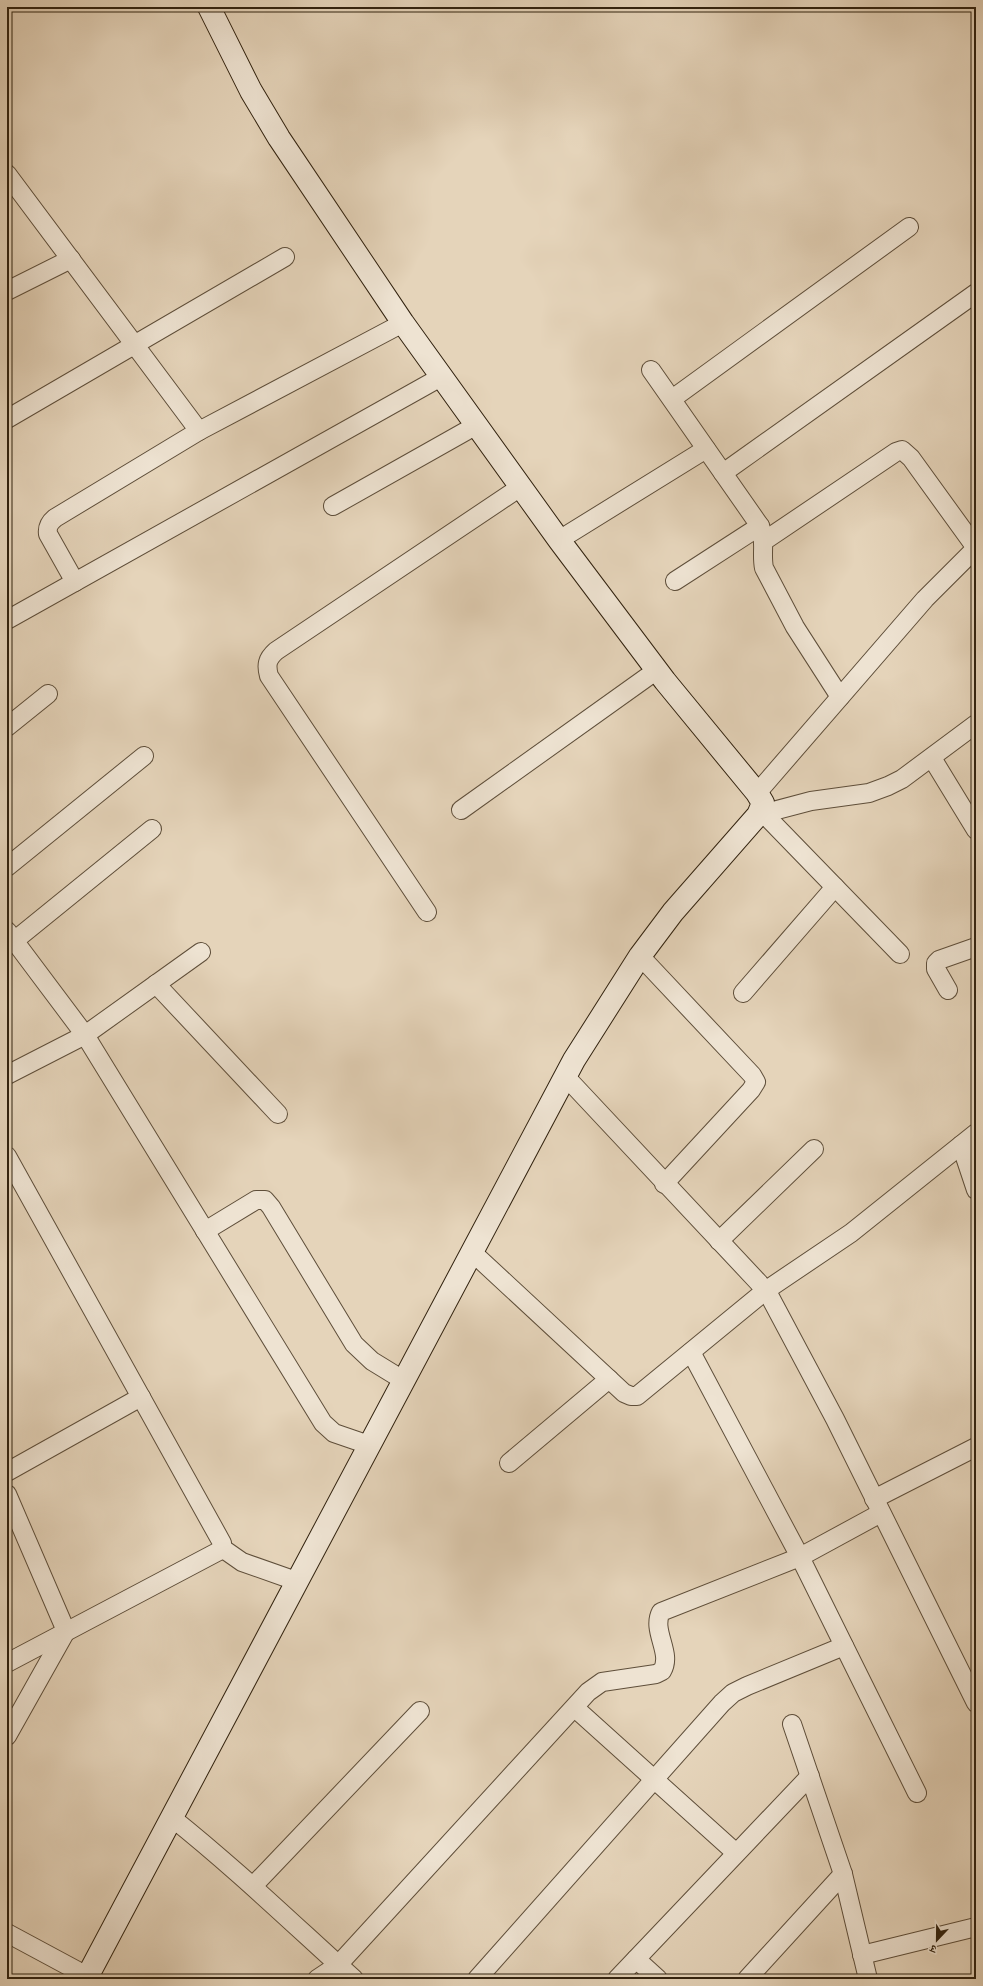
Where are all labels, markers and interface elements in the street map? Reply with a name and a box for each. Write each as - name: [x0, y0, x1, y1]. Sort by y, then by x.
- north arrow: [917, 1920, 957, 1960]
- text: उ: [927, 1941, 939, 1957]

